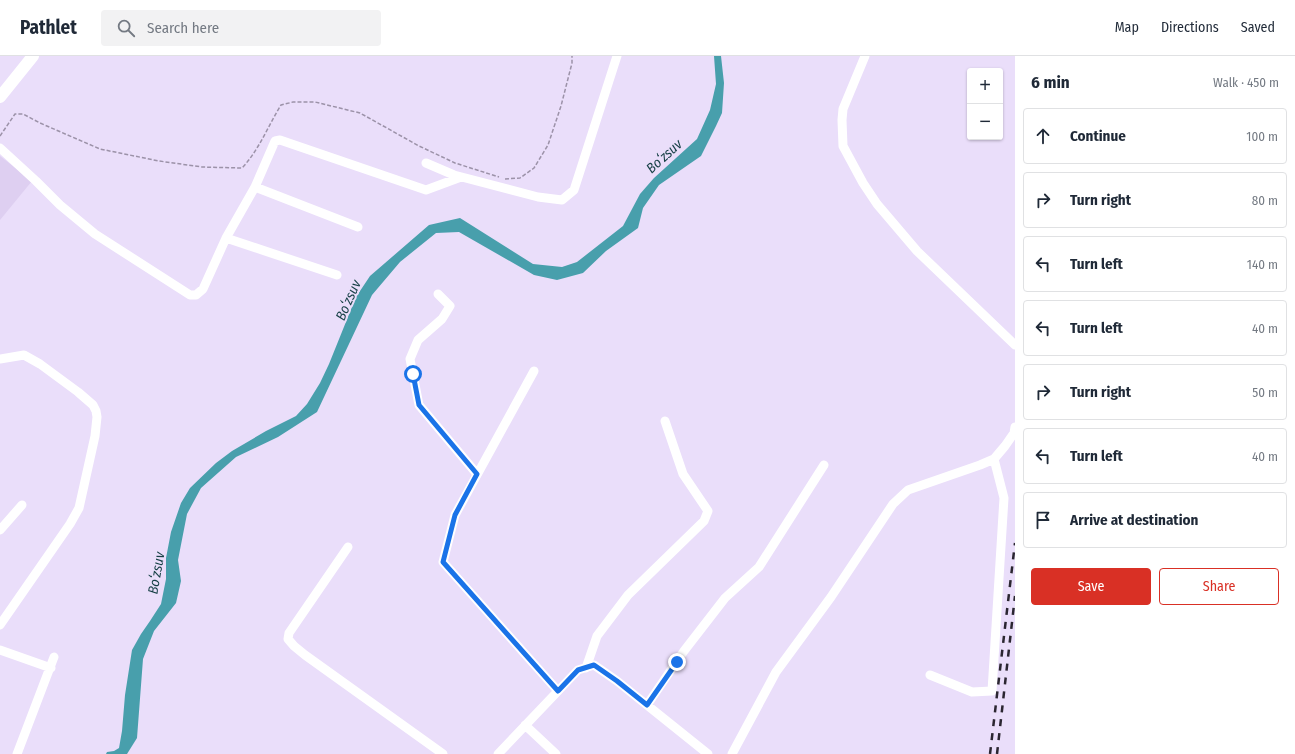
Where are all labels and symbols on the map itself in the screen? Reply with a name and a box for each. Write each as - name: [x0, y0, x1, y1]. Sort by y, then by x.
- water label: Boʻzsuv: [643, 135, 686, 177]
- water label: Boʻzsuv: [332, 277, 365, 323]
- route start: [404, 365, 422, 383]
- water label: Boʻzsuv: [144, 550, 169, 595]
- route end: [668, 653, 686, 671]

